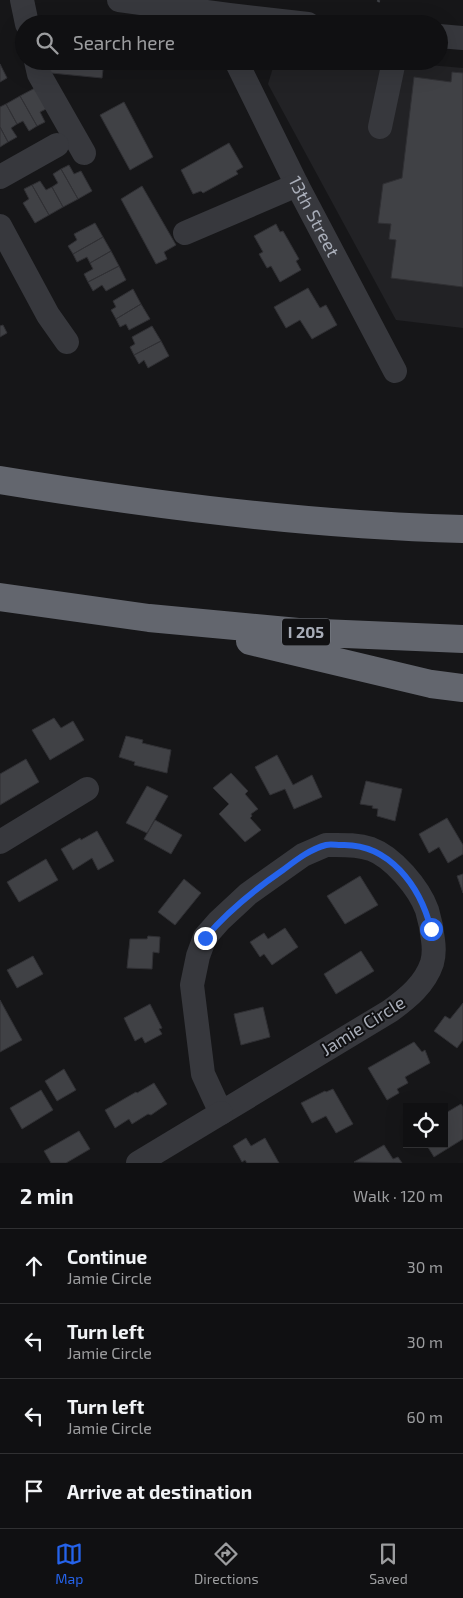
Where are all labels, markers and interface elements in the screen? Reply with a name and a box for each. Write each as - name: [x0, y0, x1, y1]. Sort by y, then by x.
- search box: [15, 15, 448, 70]
- icon: search: [33, 29, 61, 57]
- text: Search here: [73, 31, 175, 54]
- street label: 13th Street: [284, 172, 345, 261]
- road number: I 205: [282, 618, 330, 646]
- route start: [420, 918, 443, 941]
- route end: [194, 927, 217, 950]
- street label: Jamie Circle: [316, 991, 409, 1060]
- map controls: [403, 1103, 448, 1148]
- button: locate: [403, 1103, 448, 1148]
- text: 2 min: [20, 1183, 74, 1208]
- text: Walk · 120 m: [353, 1186, 443, 1205]
- text: Continue: [67, 1245, 147, 1268]
- icon: ahead: [20, 1252, 48, 1280]
- text: 30 m: [407, 1257, 443, 1276]
- text: Jamie Circle: [67, 1268, 152, 1287]
- text: Turn left: [67, 1320, 144, 1343]
- icon: left: [20, 1327, 48, 1355]
- text: 30 m: [407, 1332, 443, 1351]
- text: Jamie Circle: [67, 1343, 152, 1362]
- text: Turn left: [67, 1395, 144, 1418]
- icon: left: [20, 1402, 48, 1430]
- text: 60 m: [407, 1407, 443, 1426]
- text: Jamie Circle: [67, 1418, 152, 1437]
- icon: arrive: [20, 1477, 48, 1505]
- text: Arrive at destination: [67, 1480, 252, 1503]
- tab: Map: [55, 1540, 83, 1587]
- tab: Directions: [194, 1540, 259, 1587]
- tab: Saved: [369, 1540, 408, 1587]

